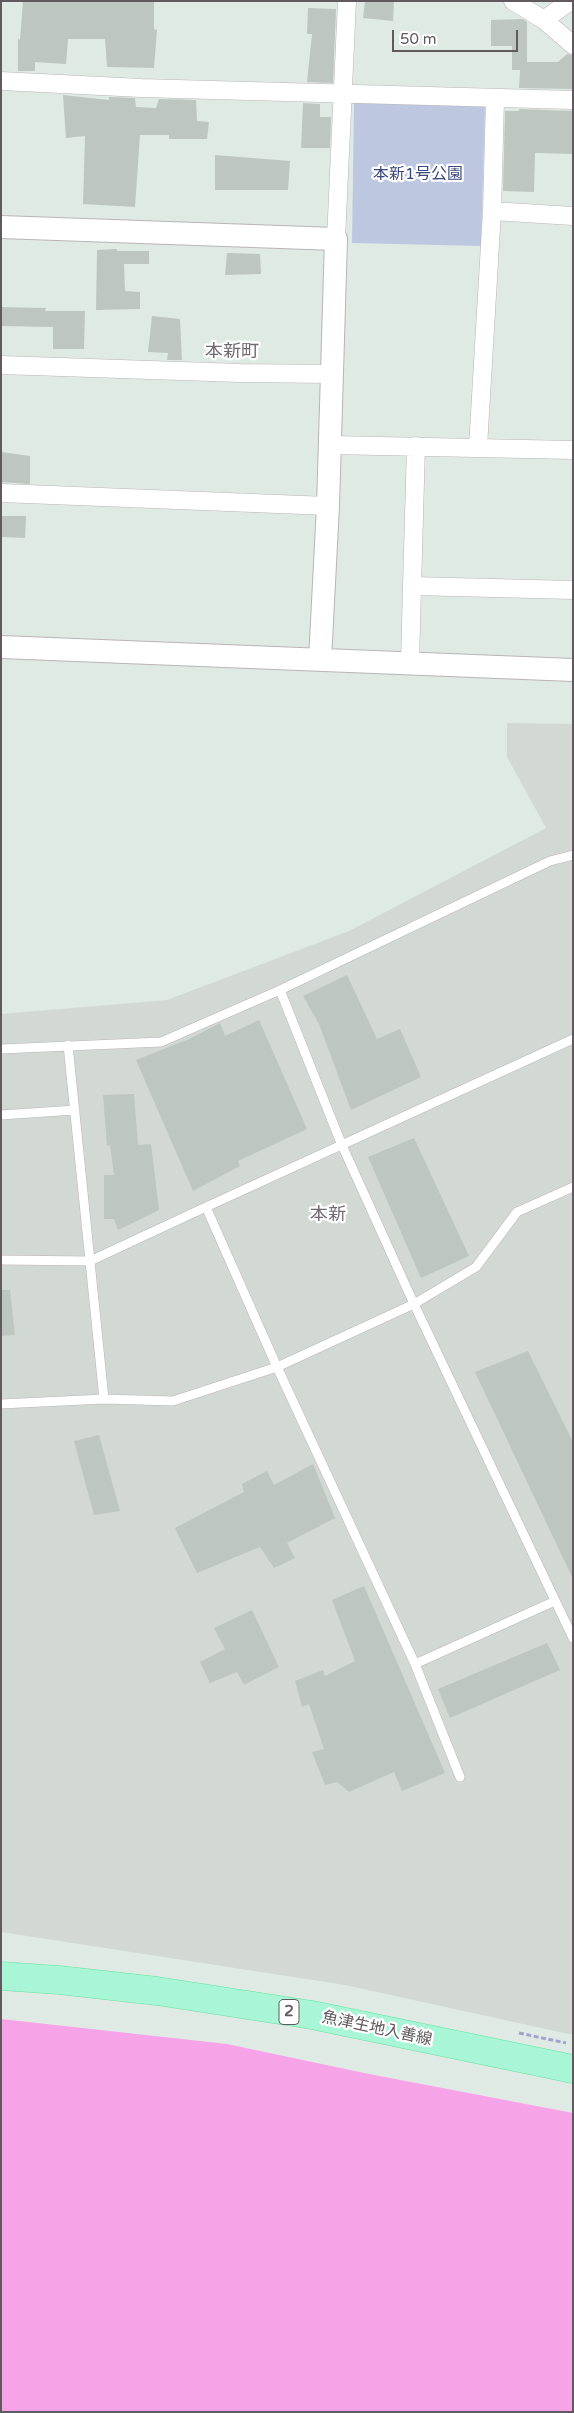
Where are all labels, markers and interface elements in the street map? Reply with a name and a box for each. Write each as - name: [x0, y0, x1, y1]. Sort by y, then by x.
- scale bar: [394, 20, 520, 52]
- text: 50 m: [400, 30, 437, 48]
- park label: 本新1号公園: [373, 165, 463, 185]
- district label: 本新町: [205, 341, 259, 363]
- district label: 本新: [310, 1204, 346, 1226]
- road number: 2: [279, 2000, 299, 2024]
- street label: 魚津生地入善線: [320, 2008, 434, 2050]

